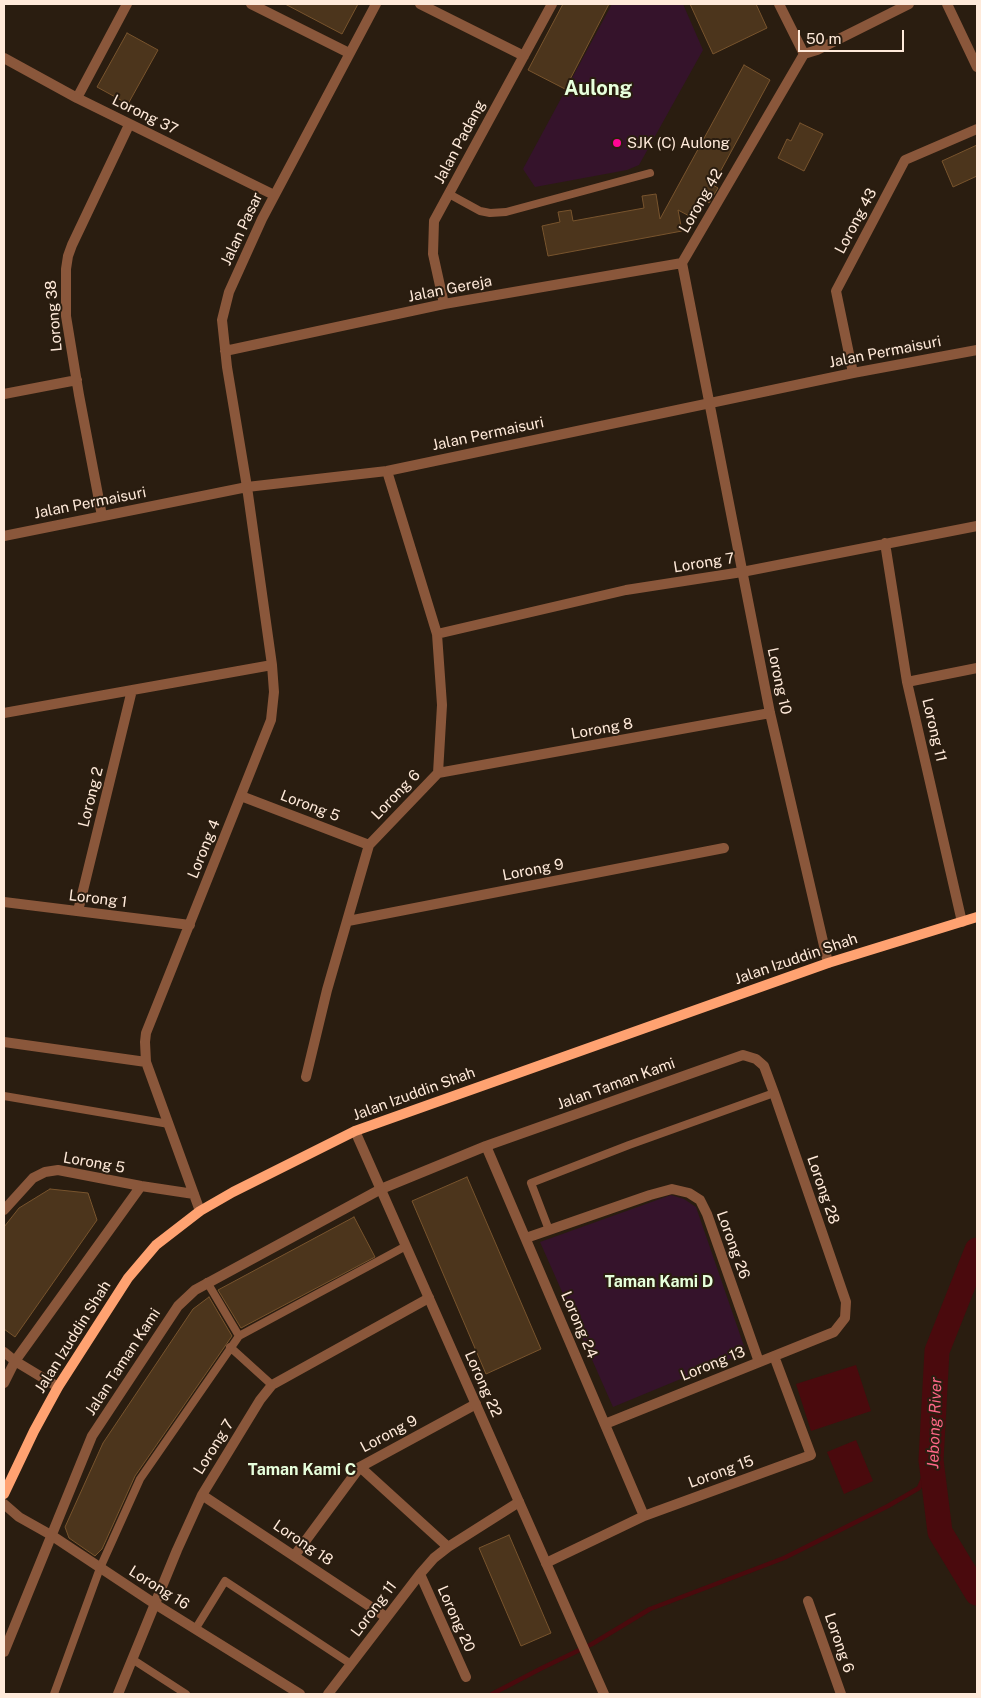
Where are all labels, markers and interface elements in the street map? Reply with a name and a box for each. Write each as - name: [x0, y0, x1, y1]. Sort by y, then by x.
- scale bar: [801, 20, 907, 52]
- text: 50 m: [806, 30, 841, 47]
- district label: Aulong: [564, 77, 632, 101]
- street label: Lorong 37: [109, 91, 181, 139]
- street label: Jalan Padang: [430, 97, 490, 187]
- place label: SJK (C) Aulong: [627, 134, 730, 152]
- marker: SJK (C) Aulong: [611, 137, 623, 149]
- street label: Lorong 42: [675, 166, 727, 236]
- street label: Lorong 43: [831, 185, 881, 257]
- street label: Jalan Pasar: [217, 190, 267, 268]
- street label: Jalan Gereja: [406, 272, 494, 306]
- street label: Lorong 38: [42, 279, 66, 353]
- street label: Jalan Permaisuri: [827, 332, 943, 372]
- street label: Jalan Permaisuri: [430, 413, 546, 455]
- street label: Jalan Permaisuri: [32, 483, 148, 523]
- street label: Lorong 7: [672, 549, 736, 577]
- street label: Lorong 10: [763, 646, 795, 716]
- street label: Lorong 11: [918, 696, 950, 764]
- street label: Lorong 8: [570, 715, 634, 743]
- street label: Lorong 2: [75, 765, 107, 829]
- street label: Lorong 6: [368, 766, 424, 824]
- street label: Lorong 5: [278, 786, 342, 826]
- street label: Lorong 4: [184, 817, 224, 881]
- street label: Lorong 9: [501, 855, 565, 885]
- street label: Lorong 1: [68, 886, 128, 912]
- street label: Jalan Izuddin Shah: [732, 929, 860, 989]
- street label: Jalan Taman Kami: [555, 1054, 677, 1114]
- street label: Jalan Izuddin Shah: [350, 1063, 478, 1125]
- street label: Lorong 5: [62, 1149, 126, 1177]
- street label: Lorong 28: [803, 1153, 843, 1227]
- street label: Lorong 26: [712, 1209, 754, 1281]
- district label: Taman Kami D: [605, 1272, 713, 1292]
- street label: Jalan Izuddin Shah: [31, 1278, 115, 1396]
- street label: Lorong 24: [557, 1289, 601, 1361]
- street label: Jalan Taman Kami: [82, 1305, 164, 1419]
- street label: Lorong 13: [678, 1343, 748, 1385]
- street label: Lorong 22: [460, 1348, 506, 1420]
- water label: Jebong River: [924, 1377, 946, 1469]
- street label: Lorong 9: [357, 1411, 421, 1457]
- street label: Lorong 7: [190, 1416, 238, 1478]
- street label: Lorong 15: [686, 1452, 756, 1492]
- district label: Taman Kami C: [248, 1460, 356, 1480]
- street label: Lorong 18: [270, 1516, 336, 1570]
- street label: Lorong 16: [125, 1562, 193, 1614]
- street label: Lorong 11: [347, 1578, 401, 1640]
- street label: Lorong 20: [433, 1583, 479, 1655]
- street label: Lorong 6: [820, 1611, 858, 1675]

